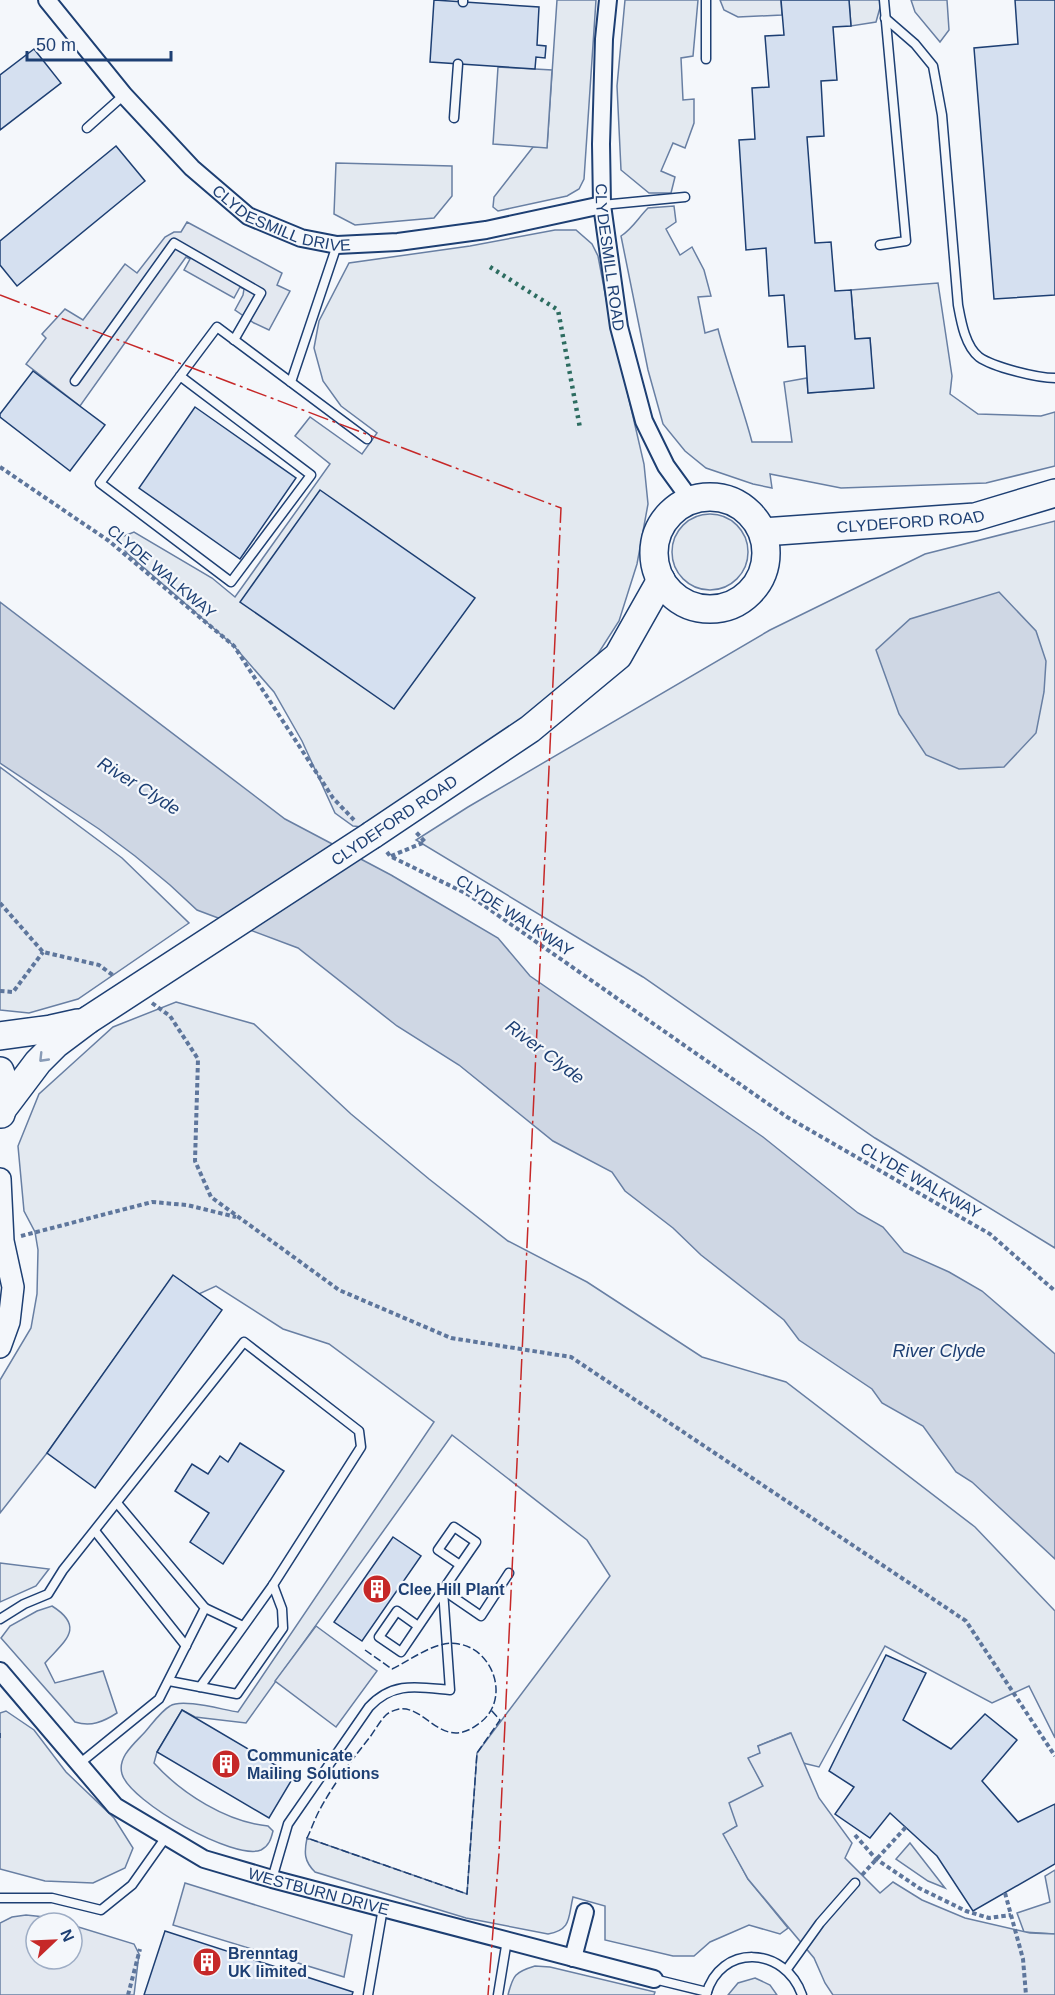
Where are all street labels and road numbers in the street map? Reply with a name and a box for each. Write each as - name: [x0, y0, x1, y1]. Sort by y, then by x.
- street label: CLYDESMILL DRIVE: [209, 182, 351, 254]
- street label: CLYDESMILL ROAD: [593, 183, 627, 332]
- street label: CLYDEFORD ROAD: [836, 507, 987, 536]
- street label: CLYDE WALKWAY: [104, 521, 219, 622]
- street label: CLYDEFORD ROAD: [328, 772, 460, 869]
- street label: CLYDE WALKWAY: [453, 871, 577, 960]
- street label: CLYDE WALKWAY: [858, 1139, 984, 1222]
- street label: WESTBURN DRIVE: [246, 1864, 391, 1918]

